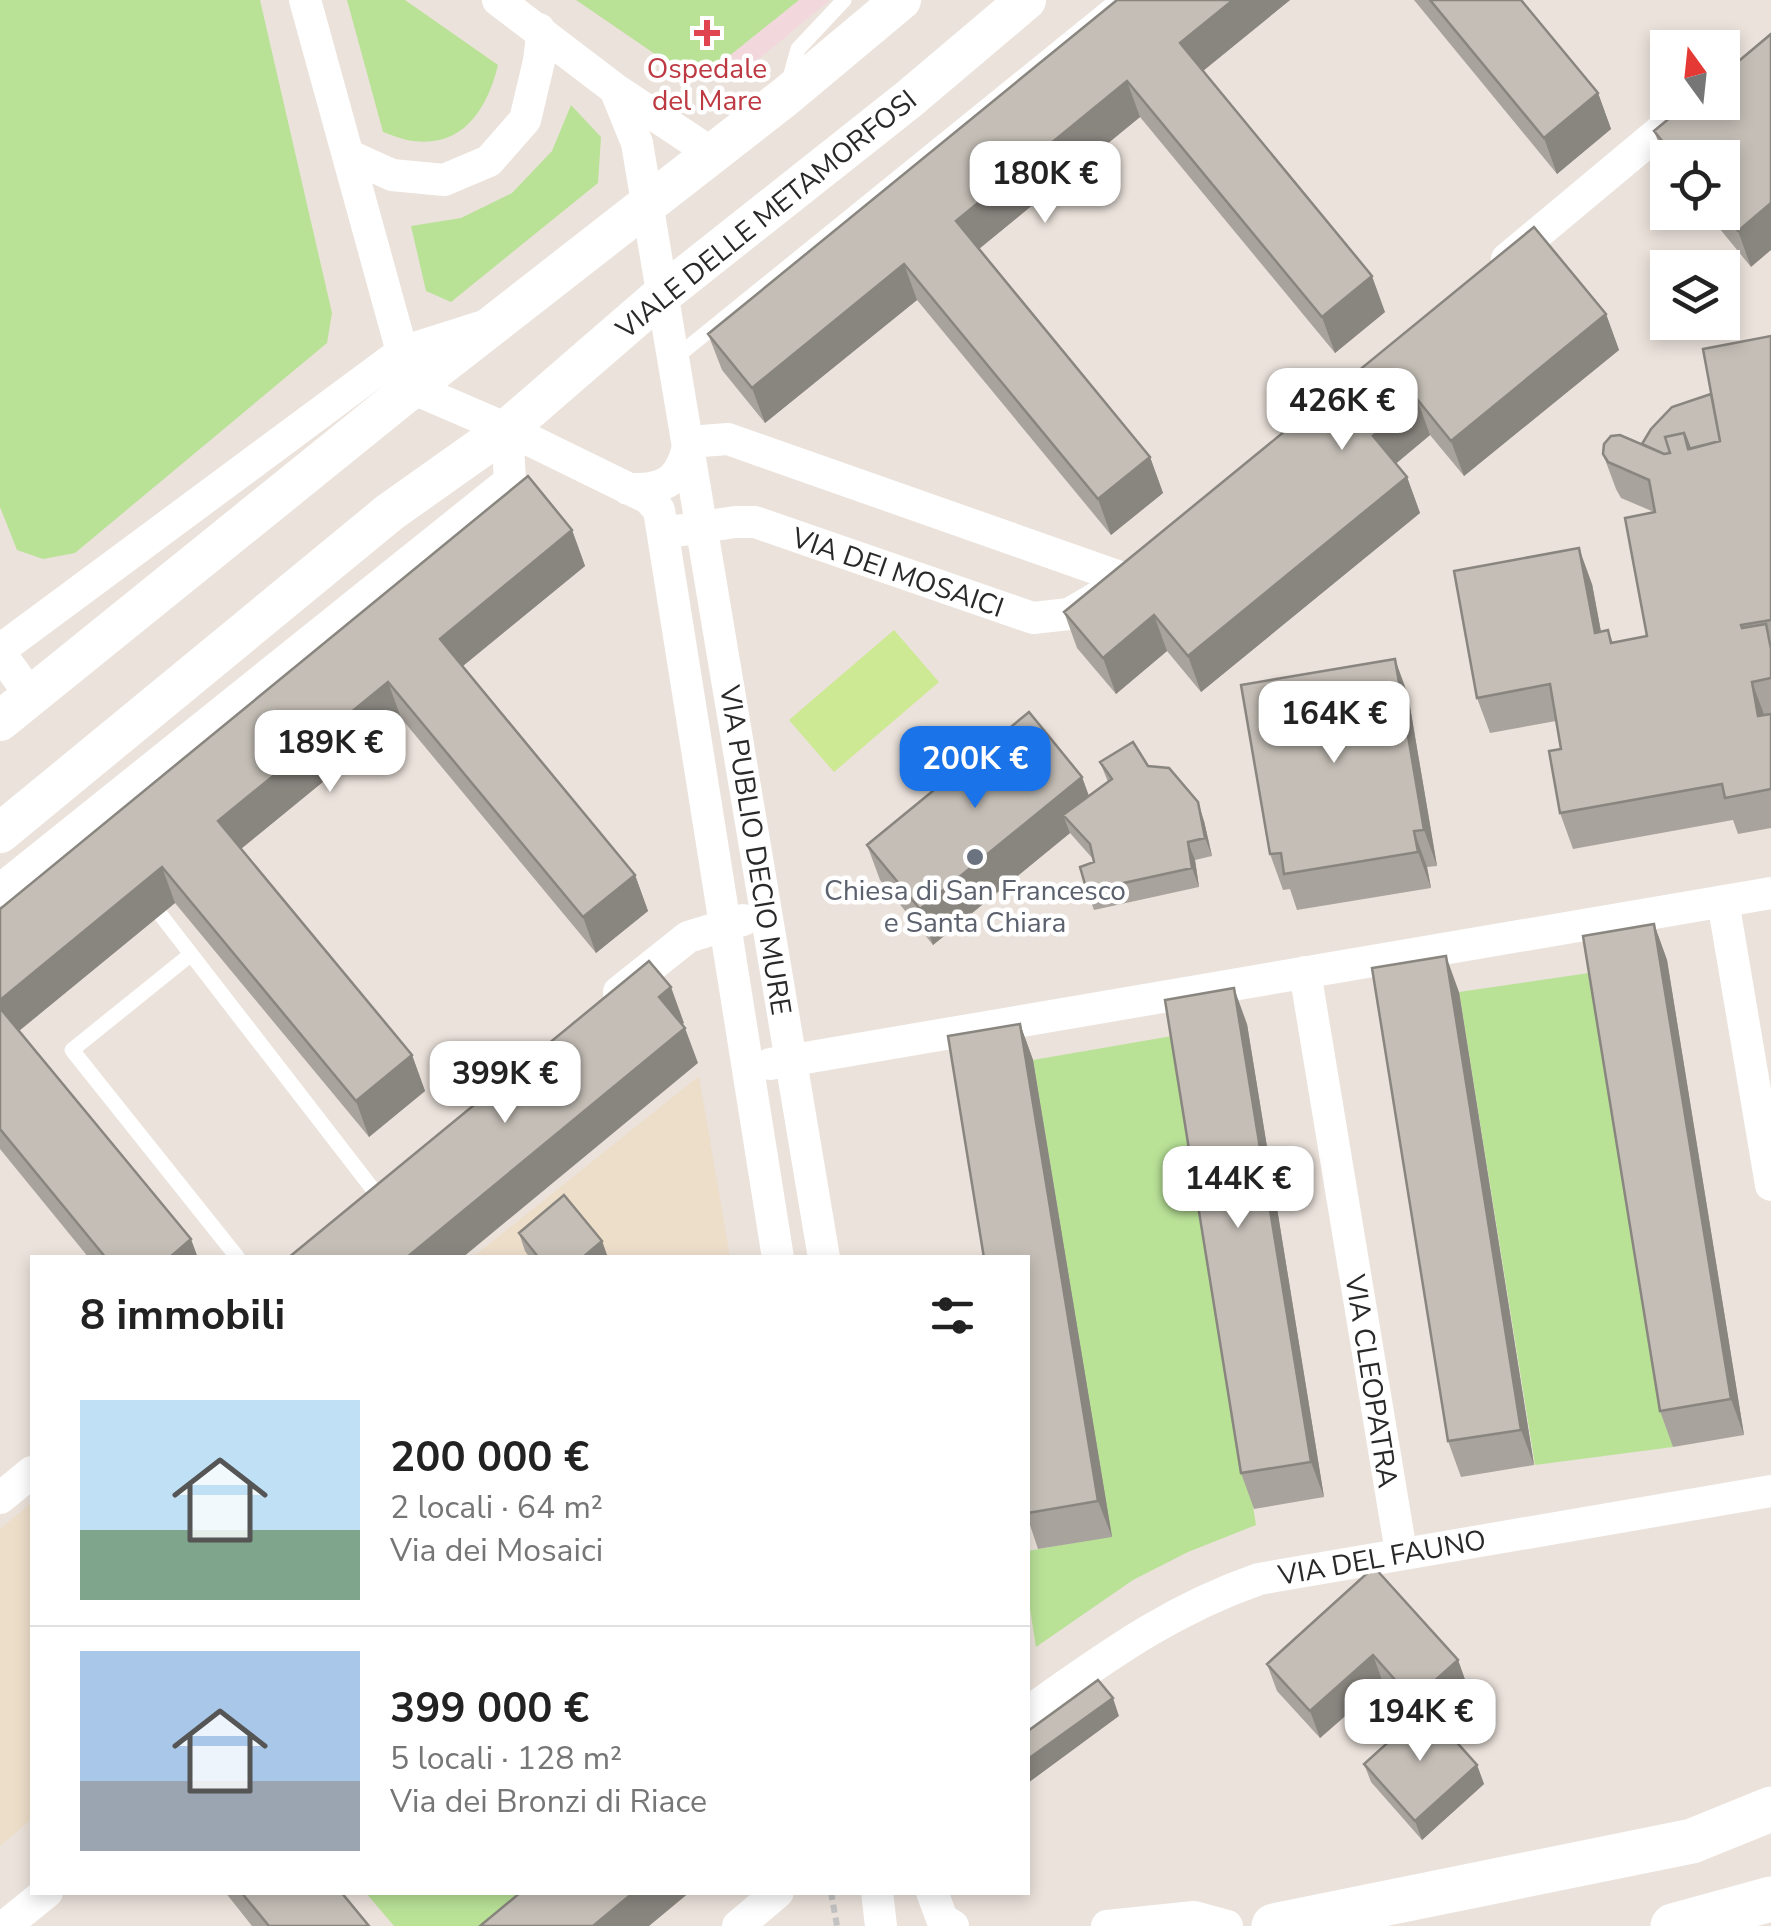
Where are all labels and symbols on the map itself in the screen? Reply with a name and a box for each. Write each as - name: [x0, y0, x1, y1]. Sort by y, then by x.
- marker: Ospedale del Mare: [694, 20, 720, 46]
- north arrow: [1650, 30, 1740, 120]
- place label: Ospedale del Mare: [647, 50, 767, 120]
- street label: VIALE DELLE METAMORFOSI: [608, 82, 925, 349]
- pin: 180K €: [964, 141, 1126, 226]
- pin: 426K €: [1261, 368, 1423, 453]
- street label: VIA DEI MOSAICI: [786, 519, 1009, 627]
- pin: 164K €: [1253, 681, 1415, 766]
- street label: VIA PUBLIO DECIO MURE: [710, 682, 800, 1018]
- pin: 189K €: [249, 710, 411, 795]
- pin: 200K €: [894, 726, 1056, 811]
- marker: Chiesa di San Francesco e Santa Chiara: [964, 846, 986, 868]
- place label: Chiesa di San Francesco e Santa Chiara: [824, 872, 1126, 942]
- pin: 399K €: [424, 1041, 586, 1126]
- pin: 144K €: [1157, 1146, 1319, 1231]
- street label: VIA CLEOPATRA: [1335, 1271, 1407, 1491]
- street label: VIA DEL FAUNO: [1274, 1521, 1489, 1595]
- pin: 194K €: [1339, 1679, 1501, 1764]

